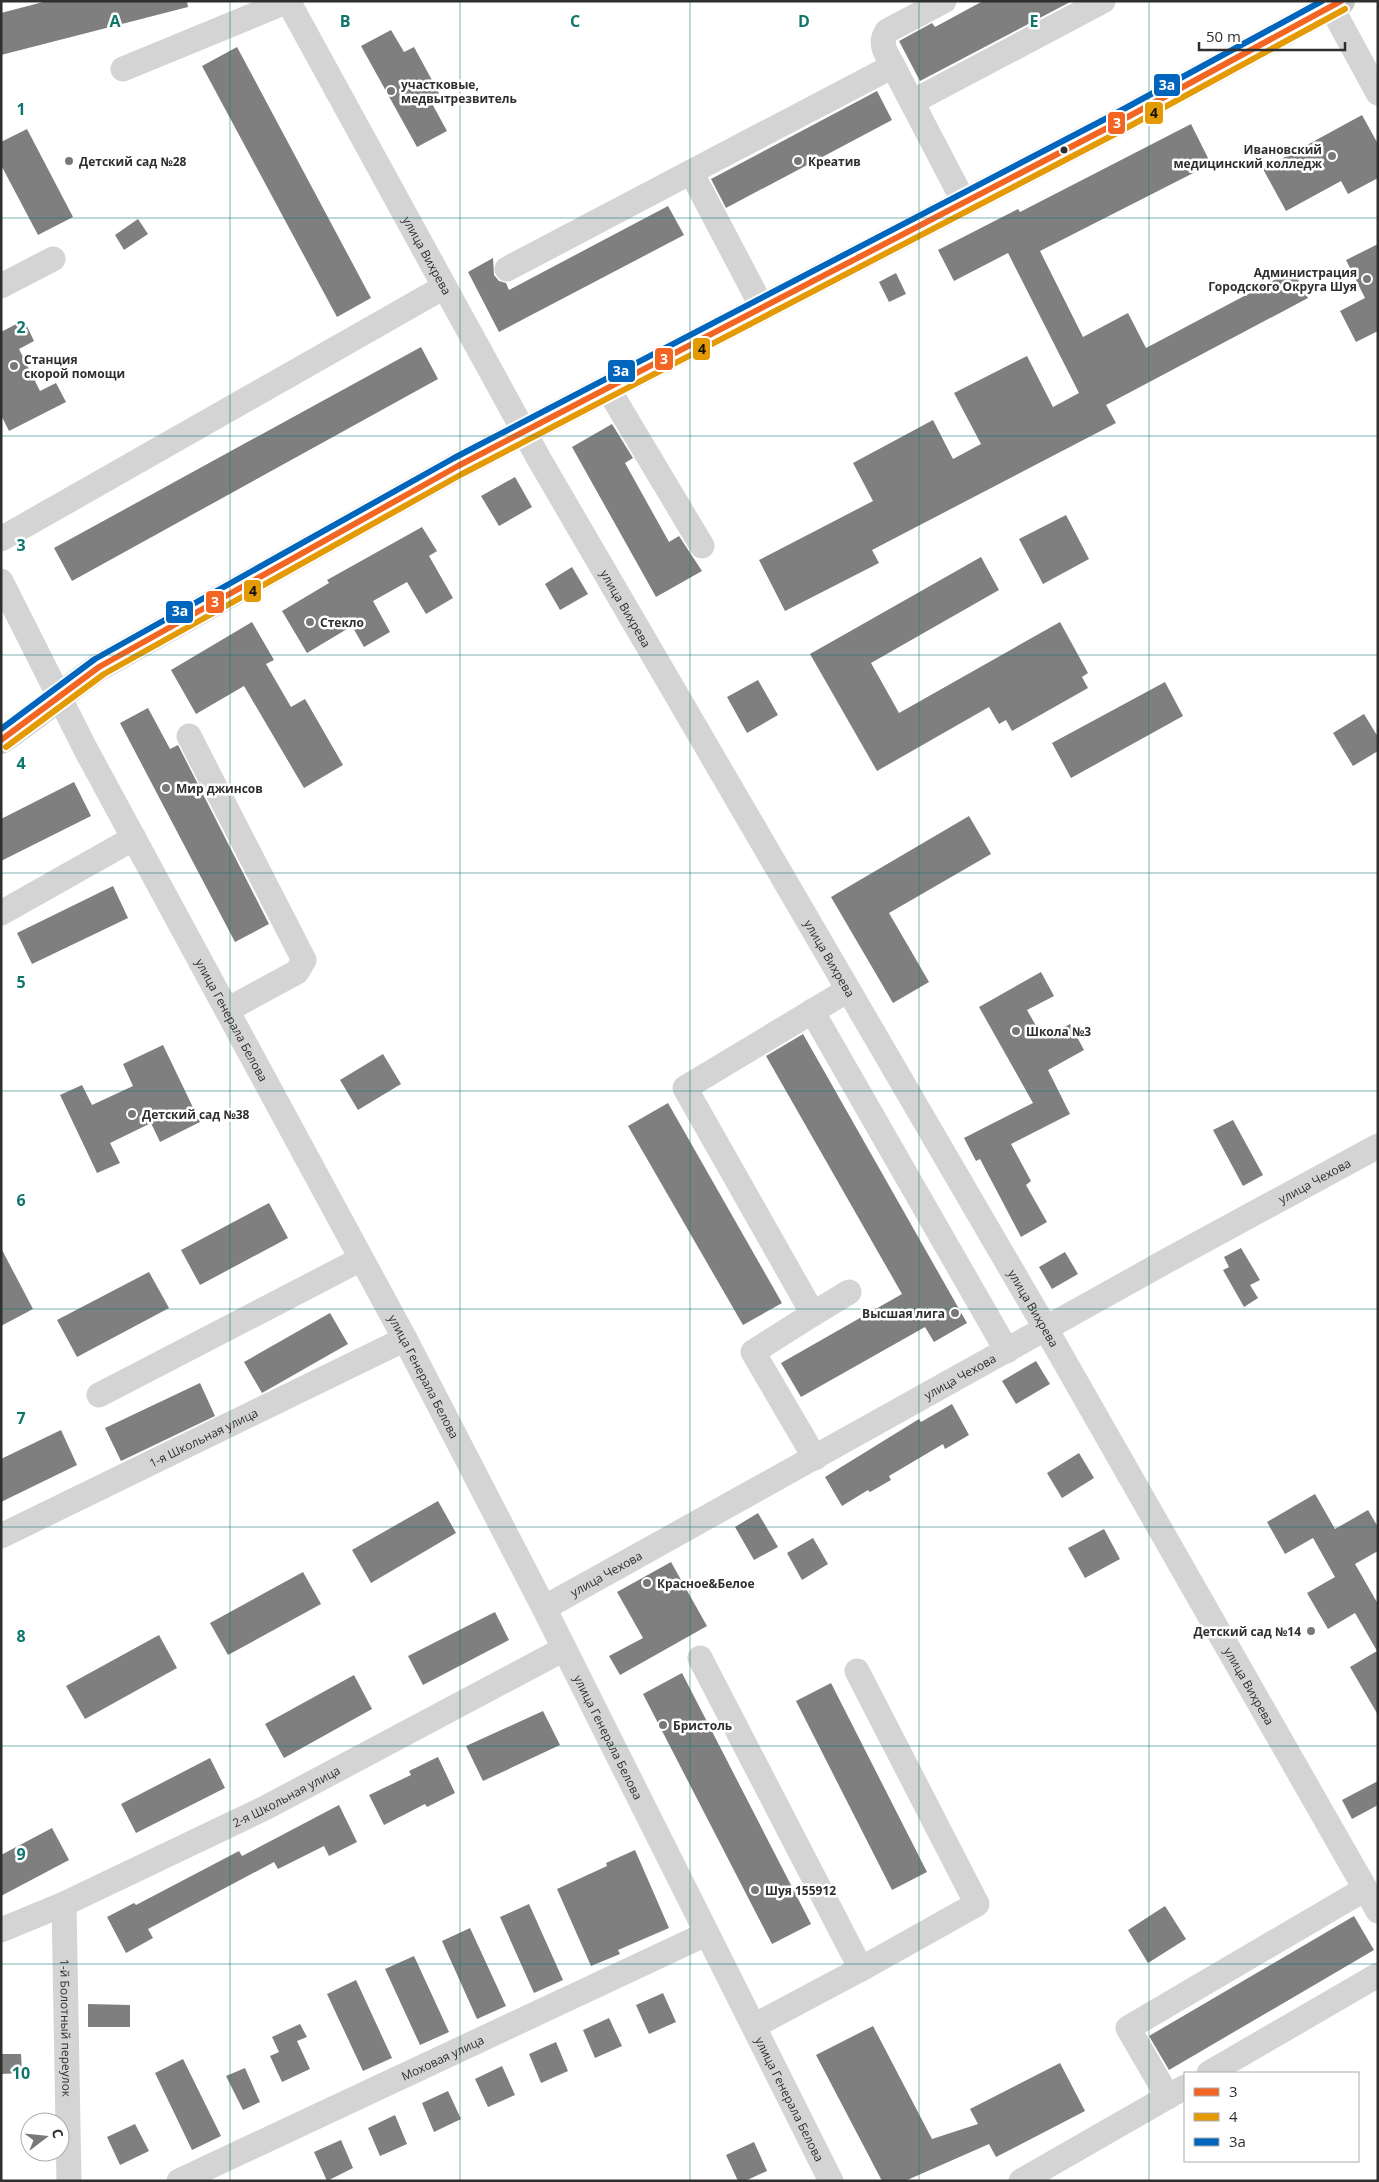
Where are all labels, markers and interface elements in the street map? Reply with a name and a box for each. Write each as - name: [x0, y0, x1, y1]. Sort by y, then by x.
- text: A: [109, 10, 121, 32]
- text: B: [340, 10, 350, 32]
- text: C: [570, 10, 580, 32]
- text: D: [798, 10, 810, 32]
- text: E: [1030, 10, 1039, 32]
- scale bar: [1199, 20, 1345, 52]
- text: 50 m: [1206, 26, 1241, 46]
- line badge: 3а: [1153, 73, 1181, 97]
- text: 3а: [1159, 75, 1175, 94]
- place label: участковые, медвытрезвитель: [401, 76, 517, 107]
- marker: участковые, медвытрезвитель: [385, 85, 397, 97]
- text: 1: [16, 98, 26, 120]
- line badge: 4: [1144, 101, 1164, 125]
- text: 4: [1150, 103, 1158, 122]
- line badge: 3: [1107, 111, 1126, 135]
- text: 3: [1113, 113, 1121, 132]
- place label: Ивановский медицинский колледж: [1173, 141, 1323, 172]
- unlabelled marker: [1059, 145, 1069, 155]
- marker: Ивановский медицинский колледж: [1326, 150, 1338, 162]
- place label: Детский сад №28: [79, 153, 187, 170]
- place label: Креатив: [808, 153, 861, 170]
- marker: Детский сад №28: [63, 155, 75, 167]
- marker: Креатив: [792, 155, 804, 167]
- street label: улица Вихрева: [399, 213, 456, 298]
- place label: Администрация Городского Округа Шуя: [1208, 264, 1357, 295]
- marker: Администрация Городского Округа Шуя: [1361, 273, 1373, 285]
- text: 2: [16, 316, 26, 338]
- line badge: 4: [692, 337, 711, 361]
- text: 4: [698, 339, 706, 358]
- line badge: 3: [654, 347, 674, 371]
- text: 3: [660, 349, 668, 368]
- place label: Станция скорой помощи: [24, 351, 125, 382]
- line badge: 3а: [607, 359, 636, 383]
- marker: Станция скорой помощи: [8, 360, 20, 372]
- text: 3а: [613, 361, 629, 380]
- text: 3: [16, 534, 26, 556]
- street label: улица Вихрева: [597, 566, 655, 650]
- line badge: 4: [243, 579, 262, 603]
- text: 4: [249, 581, 257, 600]
- line badge: 3: [205, 590, 225, 614]
- text: 3: [211, 592, 219, 611]
- line badge: 3а: [165, 600, 194, 624]
- text: 3а: [172, 601, 188, 620]
- place label: Стекло: [320, 614, 364, 631]
- marker: Стекло: [304, 616, 316, 628]
- text: 4: [16, 752, 26, 774]
- place label: Мир джинсов: [176, 780, 263, 797]
- marker: Мир джинсов: [160, 782, 172, 794]
- street label: улица Вихрева: [801, 916, 859, 1000]
- street label: улица Генерала Белова: [192, 955, 272, 1084]
- text: 5: [16, 971, 26, 993]
- place label: Школа №3: [1026, 1023, 1091, 1040]
- marker: Школа №3: [1010, 1025, 1022, 1037]
- place label: Детский сад №38: [142, 1106, 250, 1123]
- marker: Детский сад №38: [126, 1108, 138, 1120]
- street label: улица Чехова: [1275, 1154, 1354, 1207]
- text: 6: [16, 1189, 26, 1211]
- street label: улица Вихрева: [1005, 1266, 1063, 1350]
- place label: Высшая лига: [862, 1305, 945, 1322]
- marker: Высшая лига: [949, 1307, 961, 1319]
- street label: улица Генерала Белова: [385, 1311, 463, 1441]
- street label: улица Чехова: [921, 1349, 999, 1403]
- street label: 1-я Школьная улица: [146, 1404, 260, 1471]
- text: 7: [16, 1407, 26, 1429]
- street label: улица Чехова: [567, 1547, 645, 1600]
- place label: Красное&Белое: [657, 1575, 755, 1592]
- marker: Красное&Белое: [641, 1577, 653, 1589]
- place label: Детский сад №14: [1194, 1623, 1301, 1640]
- text: 8: [16, 1625, 26, 1647]
- marker: Детский сад №14: [1305, 1625, 1317, 1637]
- street label: улица Вихрева: [1221, 1644, 1279, 1728]
- street label: улица Генерала Белова: [570, 1672, 647, 1802]
- place label: Бристоль: [673, 1717, 732, 1734]
- marker: Бристоль: [657, 1719, 669, 1731]
- street label: 2-я Школьная улица: [229, 1761, 343, 1831]
- text: 9: [16, 1843, 26, 1865]
- place label: Шуя 155912: [765, 1882, 836, 1899]
- marker: Шуя 155912: [749, 1884, 761, 1896]
- street label: 1-й Болотный переулок: [56, 1959, 76, 2098]
- street label: Моховая улица: [398, 2031, 487, 2084]
- street label: улица Генерала Белова: [752, 2034, 828, 2164]
- text: 10: [12, 2062, 30, 2084]
- legend: [1184, 2072, 1359, 2162]
- text: 3: [1229, 2081, 1238, 2101]
- text: 4: [1229, 2106, 1238, 2126]
- north arrow: [20, 2112, 70, 2162]
- text: С: [48, 2126, 68, 2140]
- text: 3а: [1229, 2131, 1246, 2151]

